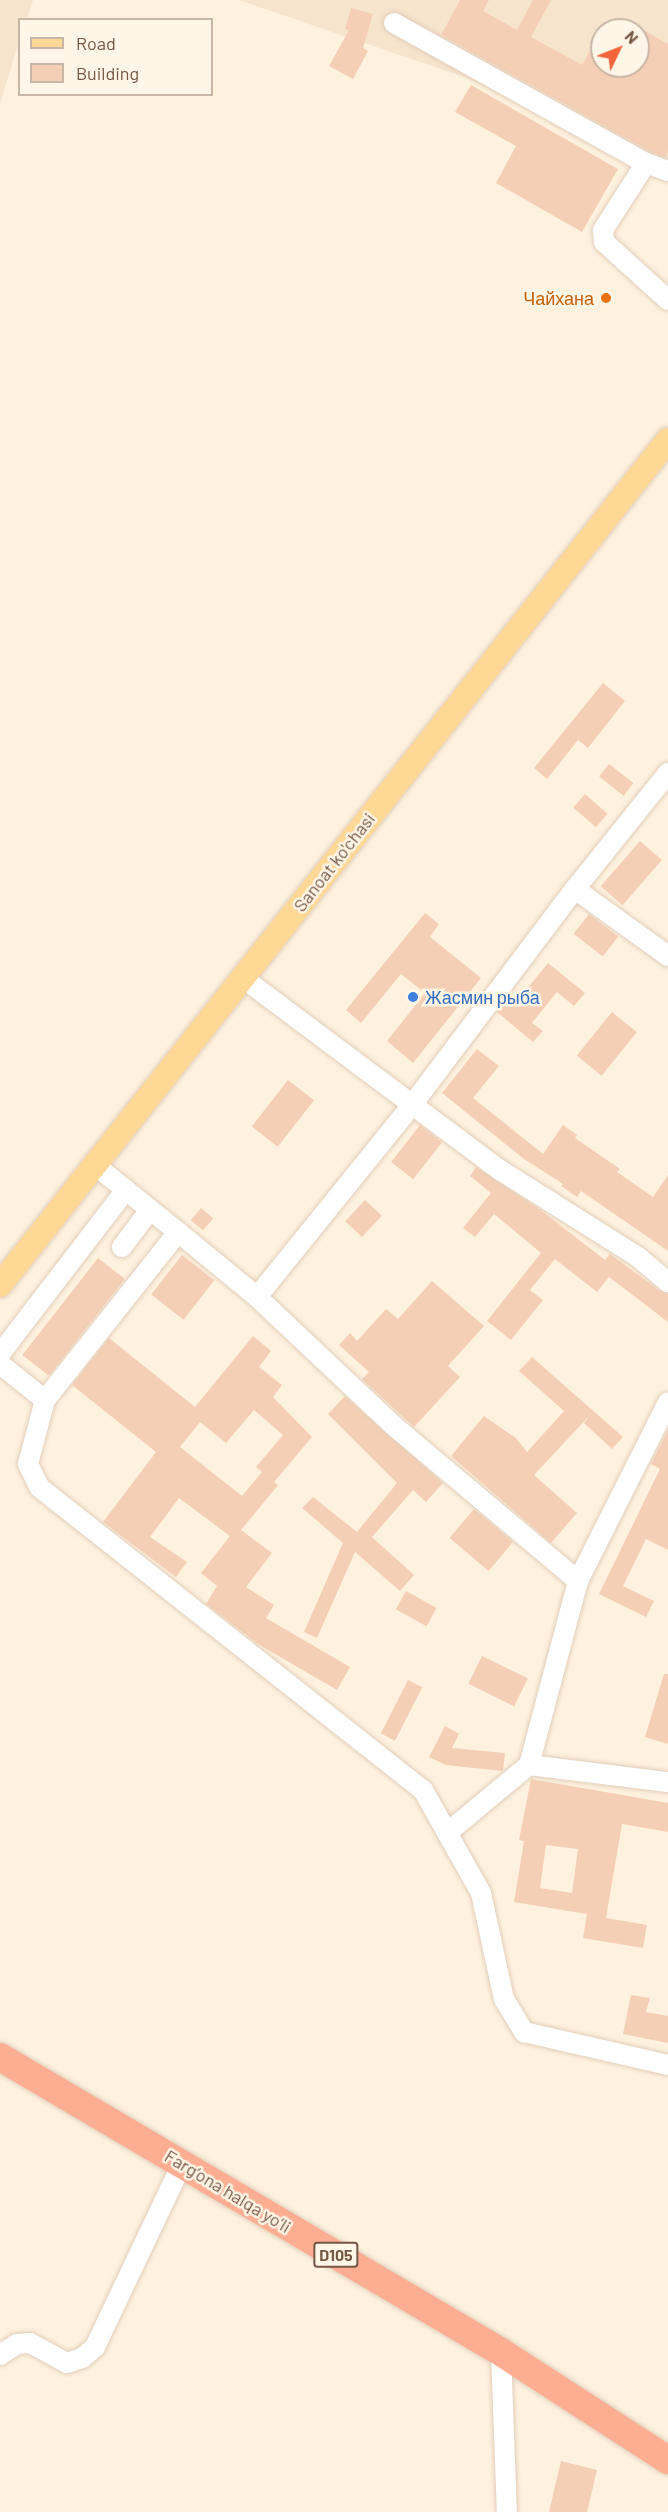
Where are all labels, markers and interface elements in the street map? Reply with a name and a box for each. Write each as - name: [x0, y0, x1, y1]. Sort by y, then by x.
- legend: [18, 18, 213, 96]
- north arrow: [590, 18, 650, 78]
- text: N: [621, 26, 643, 47]
- text: Road: [76, 32, 116, 54]
- text: Building: [76, 62, 139, 84]
- place label: Чайхана: [523, 287, 594, 309]
- marker: Чайхана: [599, 291, 613, 305]
- street label: Sanoat ko'chasi: [289, 808, 379, 916]
- place label: Жасмин рыба: [425, 986, 540, 1008]
- marker: Жасмин рыба: [406, 990, 420, 1004]
- street label: Farg‘ona halqa yo‘li: [161, 2145, 295, 2237]
- road number: D105: [312, 2242, 360, 2268]

